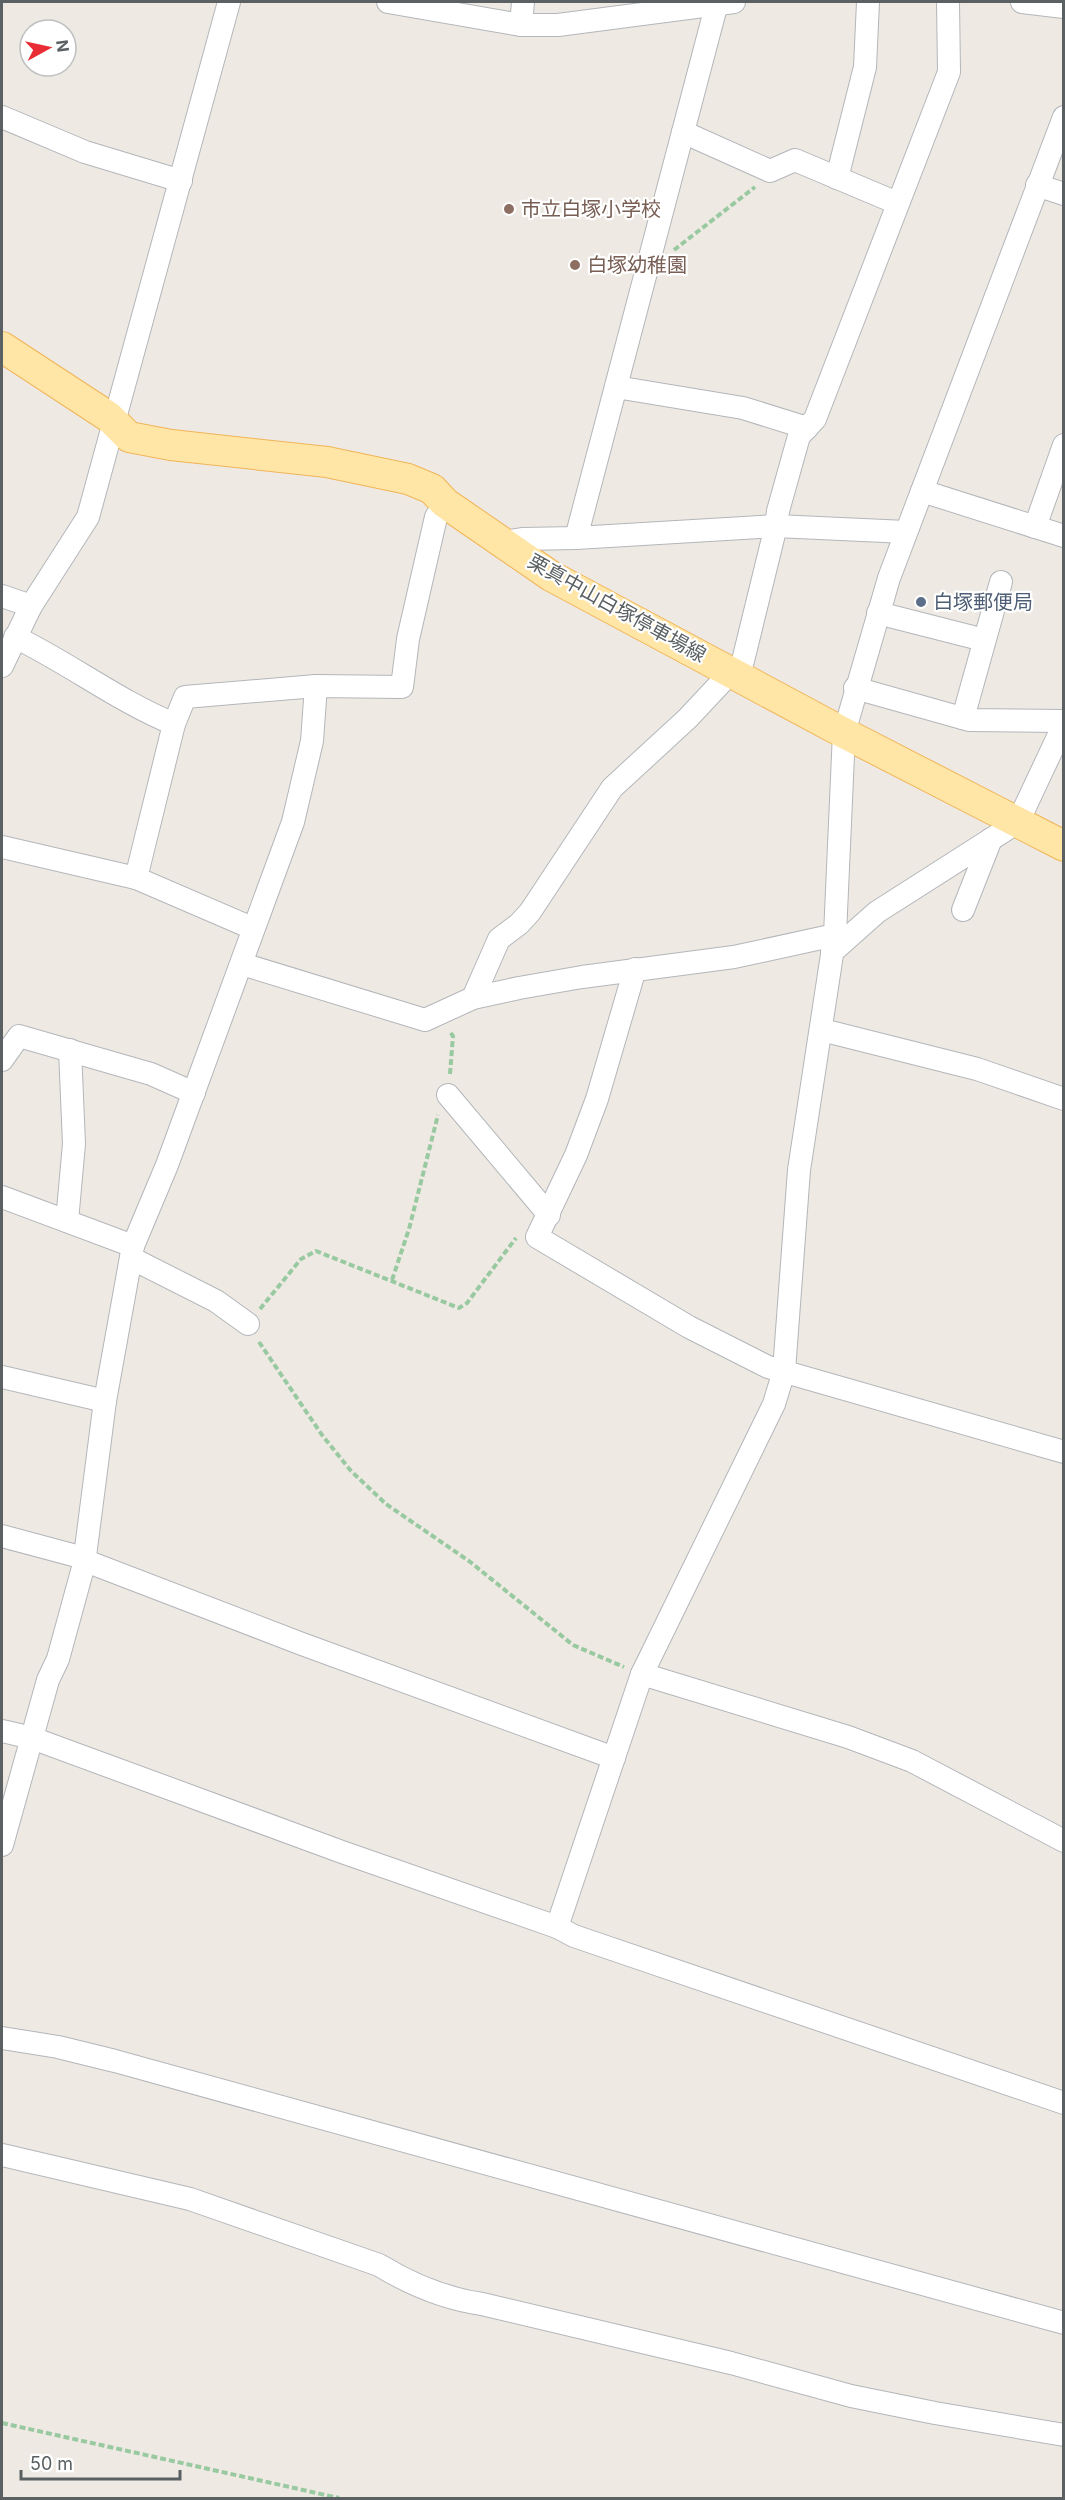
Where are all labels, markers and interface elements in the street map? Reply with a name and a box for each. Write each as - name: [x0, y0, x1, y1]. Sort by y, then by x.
- north arrow: [18, 18, 78, 78]
- text: N: [52, 38, 74, 53]
- place label: 市立白塚小学校: [521, 197, 661, 221]
- marker: 市立白塚小学校: [502, 202, 516, 216]
- place label: 白塚幼稚園: [587, 253, 687, 277]
- marker: 白塚幼稚園: [568, 258, 582, 272]
- street label: 栗真中山白塚停車場線: [524, 549, 710, 667]
- place label: 白塚郵便局: [933, 590, 1033, 614]
- marker: 白塚郵便局: [914, 595, 928, 609]
- scale bar: [21, 2443, 180, 2481]
- text: 50 m: [30, 2453, 73, 2474]

